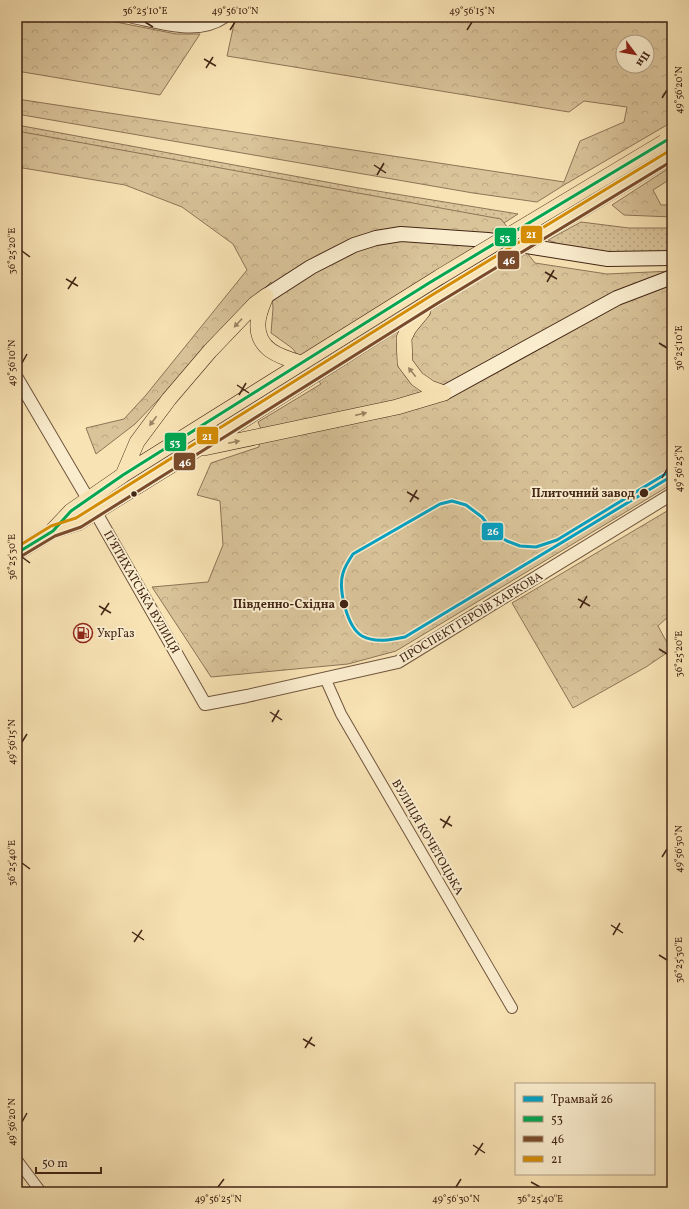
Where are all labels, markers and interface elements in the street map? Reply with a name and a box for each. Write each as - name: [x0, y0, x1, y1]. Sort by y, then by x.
- text: 36°25'10"E: [122, 4, 168, 18]
- text: 49°56'10"N: [212, 4, 259, 18]
- text: 49°56'15"N: [449, 4, 495, 18]
- north arrow: [615, 34, 655, 74]
- text: Пн: [632, 48, 653, 69]
- text: 49°56'20"N: [672, 65, 686, 114]
- line badge: 21: [520, 225, 543, 244]
- line badge: 53: [494, 227, 517, 247]
- text: 36°25'20"E: [5, 228, 19, 274]
- text: 21: [526, 228, 536, 243]
- text: 53: [500, 231, 511, 246]
- line badge: 46: [497, 250, 520, 270]
- text: 46: [503, 254, 515, 269]
- one-way arrow: [233, 317, 242, 328]
- text: 36°25'10"E: [672, 325, 686, 371]
- text: 49°56'10"N: [5, 339, 19, 386]
- one-way arrow: [407, 367, 416, 378]
- one-way arrow: [355, 411, 367, 417]
- one-way arrow: [148, 415, 157, 426]
- line badge: 21: [196, 426, 219, 445]
- text: 21: [202, 430, 212, 445]
- line badge: 53: [164, 432, 187, 452]
- text: 53: [170, 436, 181, 451]
- one-way arrow: [228, 439, 240, 445]
- text: 49°56'25"N: [672, 445, 686, 493]
- line badge: 46: [173, 452, 196, 471]
- text: 46: [179, 456, 191, 471]
- place label: Плиточний завод: [532, 486, 636, 502]
- marker: Плиточний завод: [638, 487, 650, 499]
- unlabelled marker: [129, 489, 139, 499]
- line badge: 26: [481, 522, 504, 541]
- text: 26: [487, 525, 499, 540]
- street label: П’ЯТИХАТСЬКА ВУЛИЦЯ: [99, 528, 183, 657]
- text: 36°25'30"E: [5, 534, 19, 580]
- street label: ПРОСПЕКТ ГЕРОЇВ ХАРКОВА: [396, 567, 547, 667]
- place label: Південно-Східна: [233, 597, 335, 613]
- marker: Південно-Східна: [338, 598, 350, 610]
- fuel station icon: УкрГаз: [72, 622, 94, 644]
- place label: УкрГаз: [97, 626, 134, 642]
- text: 36°25'20"E: [672, 631, 686, 677]
- text: 49°56'15"N: [5, 719, 19, 765]
- street label: ВУЛИЦЯ КОЧЕТОЦЬКА: [387, 777, 467, 899]
- text: 49°56'30"N: [672, 825, 686, 873]
- text: 36°25'40"E: [5, 840, 19, 886]
- text: 36°25'30"E: [672, 937, 686, 983]
- legend: [515, 1083, 655, 1175]
- text: Трамвай 26: [551, 1092, 613, 1108]
- text: 49°56'20"N: [5, 1097, 19, 1146]
- text: 53: [551, 1112, 563, 1128]
- text: 46: [551, 1132, 564, 1148]
- scale bar: [36, 1149, 101, 1175]
- text: 21: [551, 1152, 562, 1168]
- text: 50 m: [42, 1156, 68, 1172]
- text: 49°56'25"N: [194, 1192, 242, 1206]
- text: 49°56'30"N: [432, 1192, 480, 1206]
- text: 36°25'40"E: [517, 1192, 563, 1206]

